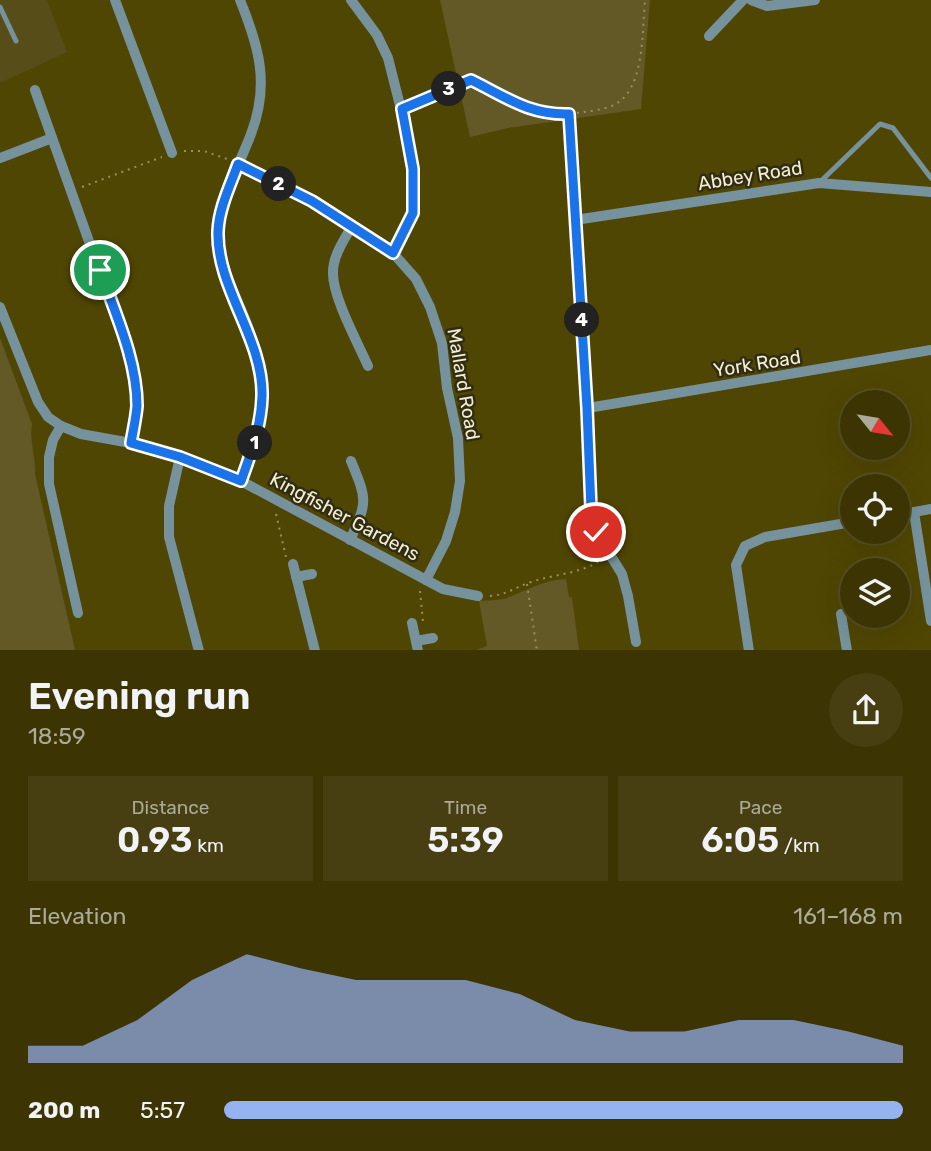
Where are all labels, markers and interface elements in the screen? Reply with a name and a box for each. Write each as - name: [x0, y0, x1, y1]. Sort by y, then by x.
- pin: 3: [432, 72, 466, 106]
- text: 3: [442, 77, 455, 100]
- street label: Abbey Road: [696, 156, 804, 195]
- pin: 2: [262, 166, 296, 202]
- text: 2: [272, 172, 285, 195]
- pin: [70, 240, 130, 300]
- icon: arrive: [81, 251, 119, 289]
- pin: 4: [564, 302, 600, 338]
- text: 4: [575, 308, 588, 331]
- street label: Mallard Road: [442, 326, 485, 442]
- street label: York Road: [712, 345, 802, 382]
- north arrow: [840, 390, 910, 460]
- map controls: [840, 390, 910, 628]
- pin: 1: [238, 426, 272, 460]
- text: 1: [250, 431, 259, 454]
- street label: Kingfisher Gardens: [266, 467, 424, 566]
- button: locate: [840, 474, 910, 544]
- pin: [566, 502, 626, 562]
- icon: check: [577, 513, 615, 551]
- button: layers: [840, 558, 910, 628]
- text: Evening run: [28, 673, 251, 719]
- button: share: [829, 673, 903, 747]
- text: 18:59: [28, 722, 86, 750]
- text: Distance: [132, 796, 209, 819]
- text: Time: [444, 796, 487, 819]
- text: Pace: [739, 796, 782, 819]
- text: 0.93: [117, 819, 193, 861]
- text: 5:39: [427, 819, 504, 861]
- text: 6:05: [701, 819, 779, 861]
- text: km: [193, 834, 224, 857]
- text: /km: [779, 834, 820, 857]
- text: Elevation: [28, 902, 127, 930]
- text: 161–168 m: [793, 902, 903, 930]
- text: 200 m: [28, 1096, 100, 1124]
- text: 5:57: [140, 1096, 185, 1124]

